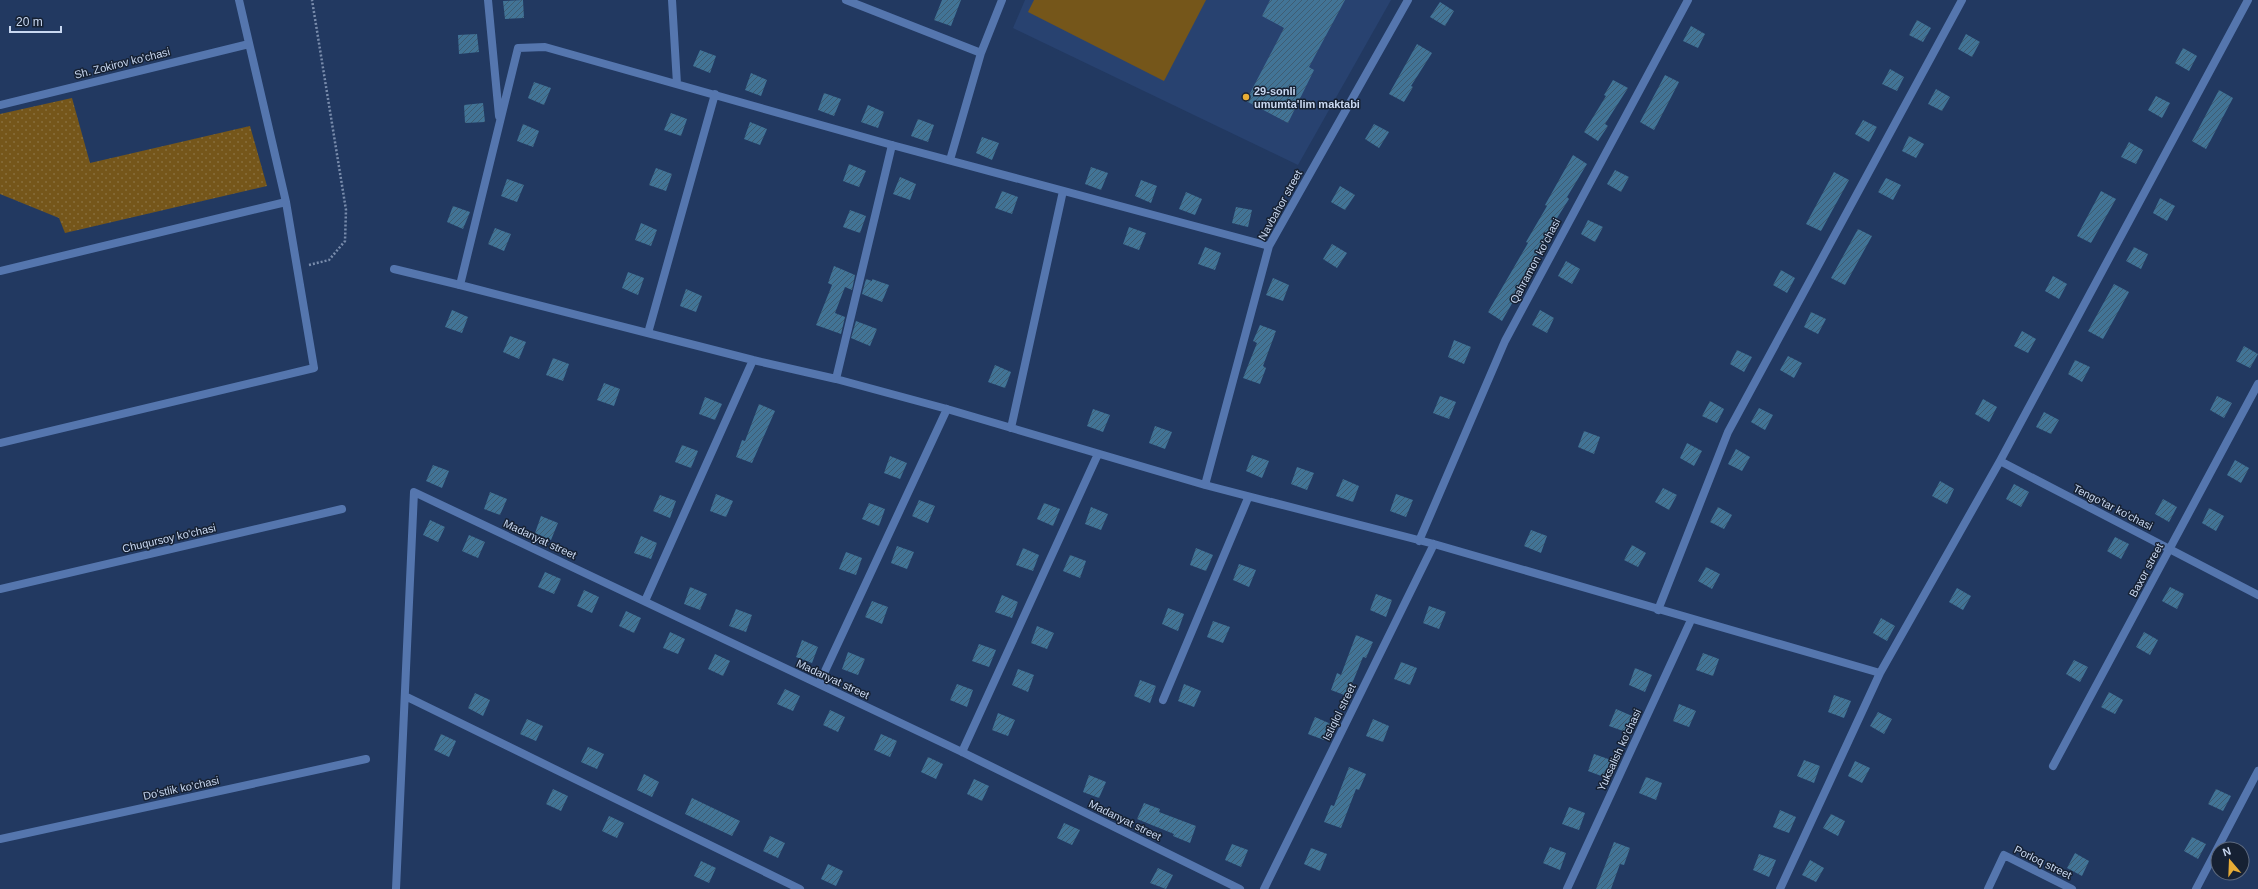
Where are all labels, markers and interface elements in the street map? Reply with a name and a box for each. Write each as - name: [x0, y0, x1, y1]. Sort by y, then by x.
- scale bar: [10, 8, 61, 34]
- text: 20 m: [16, 15, 43, 29]
- street label: Sh. Zokirov ko'chasi: [73, 45, 171, 81]
- place label: 29-sonli umumta'lim maktabi: [1254, 85, 1360, 110]
- marker: 29-sonli umumta'lim maktabi: [1241, 92, 1251, 102]
- street label: Navbahor street: [1256, 168, 1304, 242]
- street label: Qahramon ko'chasi: [1508, 216, 1562, 306]
- street label: Tengo'tar ko'chasi: [2071, 482, 2155, 532]
- street label: Madanyat street: [502, 517, 578, 561]
- street label: Chuqursoy ko'chasi: [121, 521, 217, 555]
- street label: Baxor street: [2127, 541, 2165, 599]
- street label: Madanyat street: [795, 657, 871, 701]
- street label: Istiqlol street: [1320, 682, 1358, 742]
- street label: Yuksalish ko'chasi: [1595, 707, 1643, 793]
- street label: Do'stlik ko'chasi: [142, 774, 220, 802]
- street label: Madanyat street: [1087, 797, 1163, 843]
- north arrow: [2210, 841, 2250, 881]
- street label: Porloq street: [2012, 843, 2074, 881]
- text: N: [2221, 845, 2233, 859]

